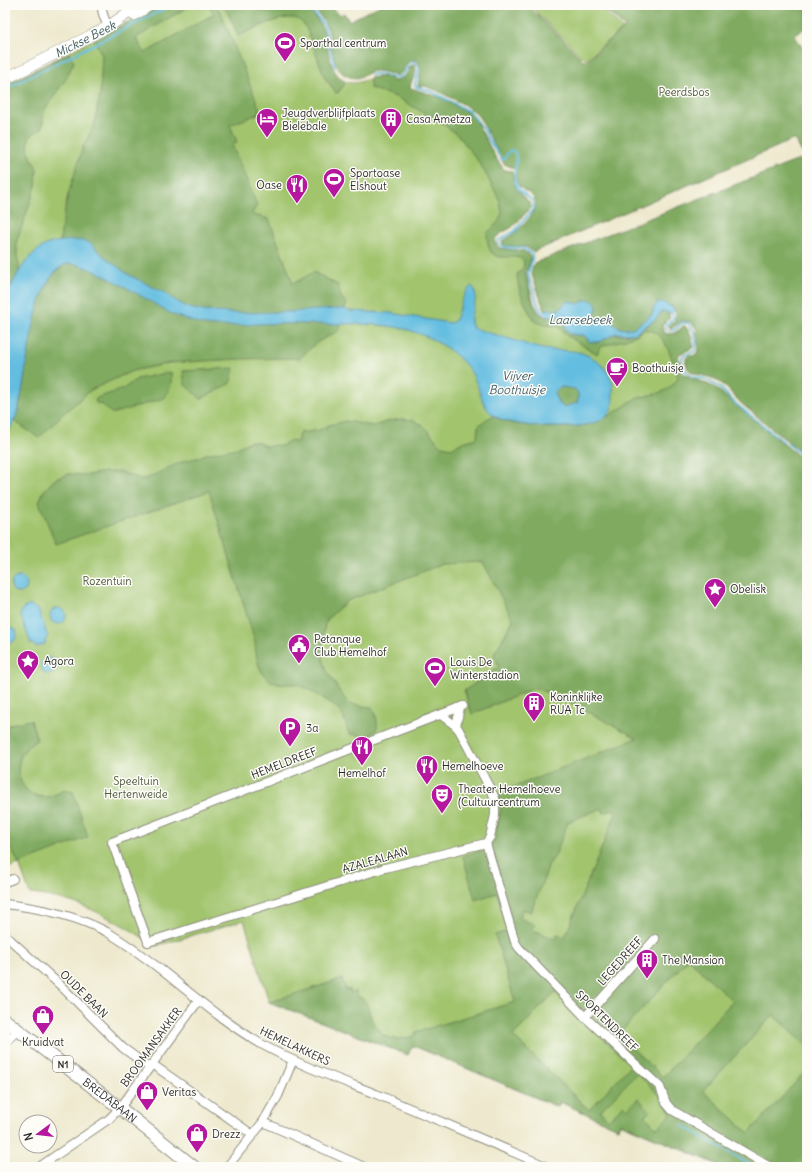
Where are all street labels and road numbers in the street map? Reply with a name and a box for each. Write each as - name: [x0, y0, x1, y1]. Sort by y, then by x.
- street label: HEMELDREEF: [249, 744, 319, 782]
- street label: AZALEALAAN: [341, 844, 409, 876]
- street label: LEGEDREEF: [595, 934, 645, 988]
- street label: OUDE BAAN: [57, 967, 111, 1021]
- street label: SPORTENDREEF: [573, 988, 641, 1054]
- street label: BROOMANSAKKER: [117, 1004, 185, 1090]
- street label: HEMELAKKERS: [258, 1024, 332, 1068]
- road number: N1: [53, 1056, 73, 1072]
- street label: BREDABAAN: [80, 1075, 140, 1126]

